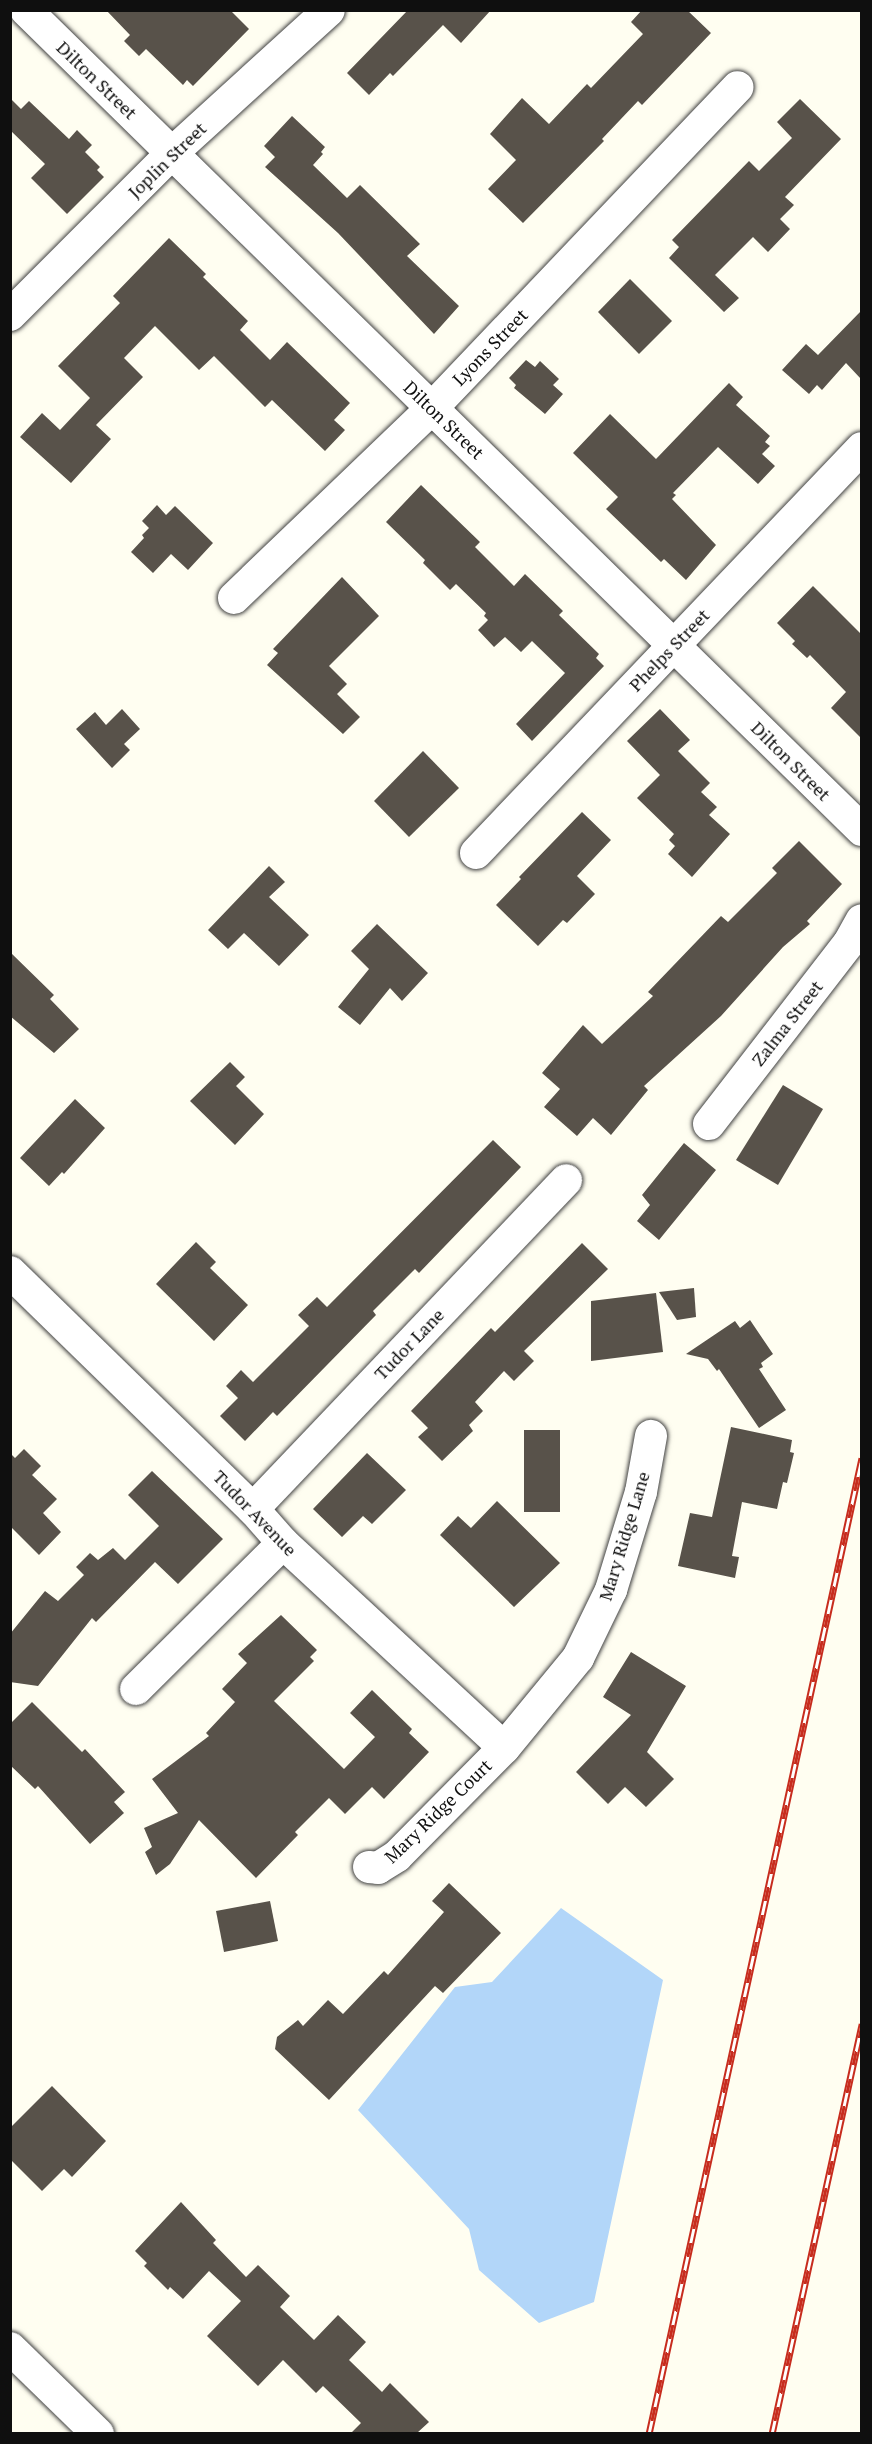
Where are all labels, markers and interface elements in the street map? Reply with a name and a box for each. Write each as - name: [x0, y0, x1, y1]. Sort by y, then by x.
- street label: Dilton Street: [52, 36, 142, 124]
- street label: Joplin Street: [123, 117, 211, 203]
- street label: Lyons Street: [448, 304, 532, 390]
- street label: Dilton Street: [399, 376, 489, 464]
- street label: Phelps Street: [624, 604, 714, 696]
- street label: Dilton Street: [747, 717, 835, 805]
- street label: Zalma Street: [747, 976, 827, 1070]
- street label: Tudor Lane: [370, 1304, 448, 1384]
- street label: Tudor Avenue: [209, 1466, 301, 1560]
- street label: Mary Ridge Lane: [594, 1469, 654, 1603]
- street label: Mary Ridge Court: [380, 1755, 496, 1867]

